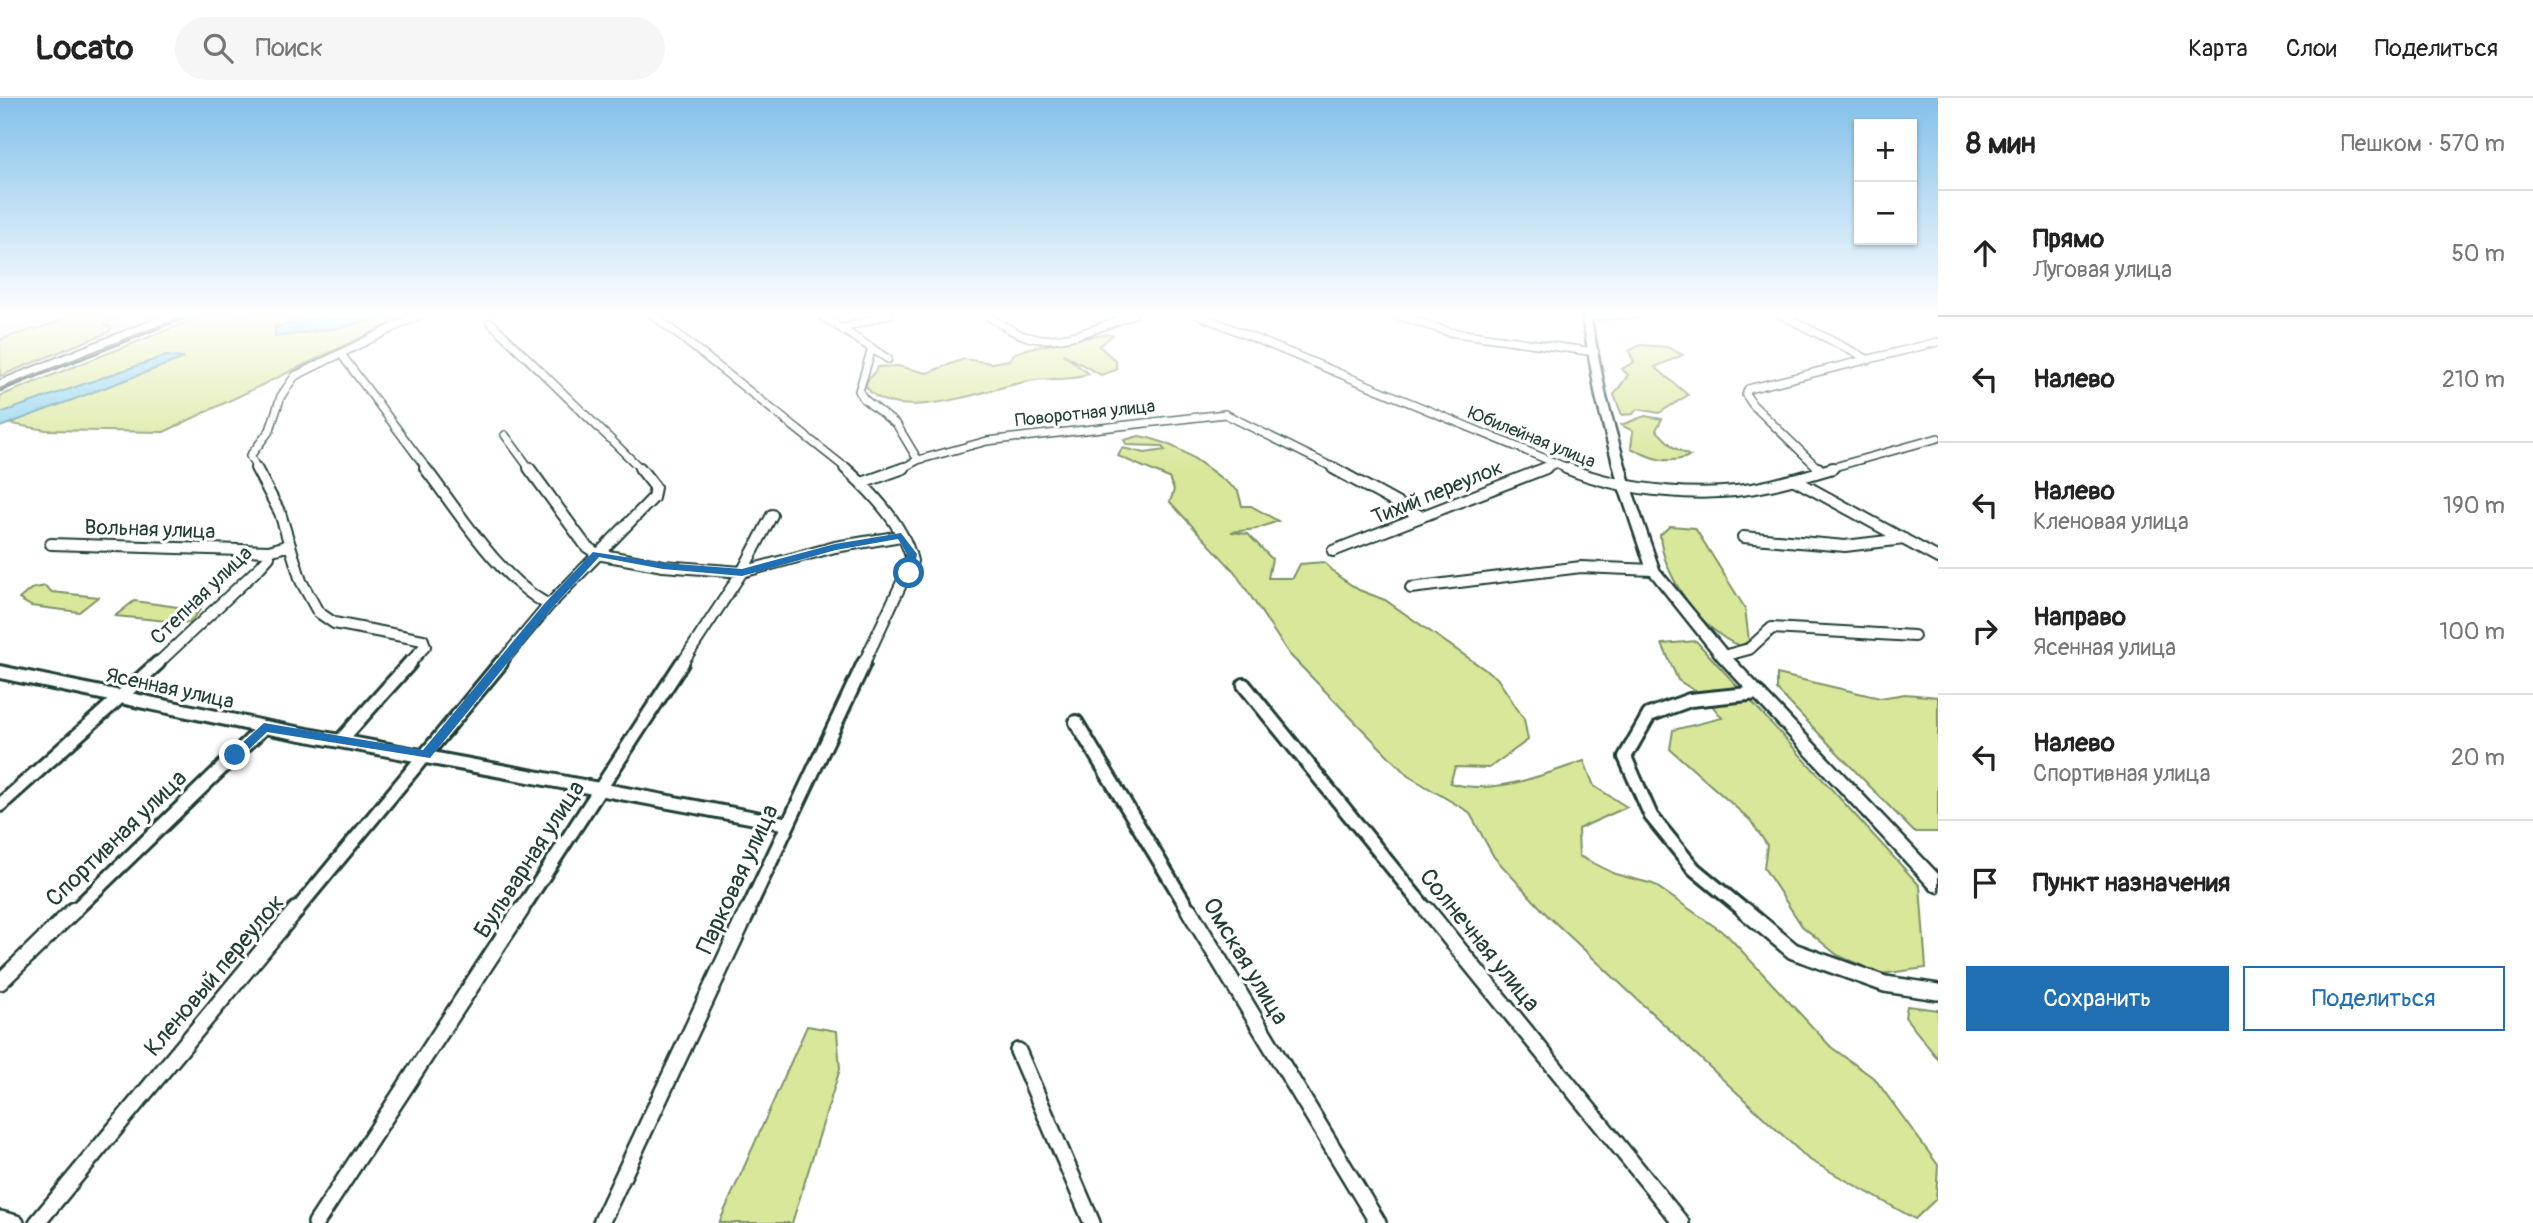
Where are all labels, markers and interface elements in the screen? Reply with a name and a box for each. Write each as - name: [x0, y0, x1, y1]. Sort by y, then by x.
- search box: [175, 17, 665, 80]
- text: Locato: [35, 28, 133, 69]
- icon: search: [199, 29, 237, 67]
- text: Поиск: [255, 32, 323, 64]
- text: Карта: [2188, 34, 2248, 63]
- text: Слои: [2286, 34, 2337, 63]
- text: Поделиться: [2375, 34, 2498, 63]
- map controls: [1854, 119, 1917, 245]
- button: +: [1854, 119, 1917, 182]
- text: 8 мин: [1966, 125, 2036, 162]
- text: Пешком · 570 m: [2341, 129, 2505, 158]
- button: −: [1854, 182, 1917, 245]
- text: Прямо: [2033, 223, 2104, 255]
- icon: ahead: [1966, 234, 2004, 272]
- text: 50 m: [2451, 239, 2505, 268]
- text: Луговая улица: [2033, 255, 2172, 284]
- icon: left: [1966, 360, 2004, 398]
- text: Налево: [2033, 363, 2115, 395]
- text: 210 m: [2442, 365, 2505, 394]
- street label: Поворотная улица: [1014, 395, 1156, 432]
- street label: Юбилейная улица: [1465, 401, 1599, 473]
- street label: Тихий переулок: [1368, 454, 1507, 531]
- text: Налево: [2033, 475, 2115, 507]
- icon: left: [1966, 486, 2004, 524]
- text: 190 m: [2443, 491, 2505, 520]
- text: Кленовая улица: [2033, 507, 2189, 536]
- street label: Вольная улица: [84, 514, 216, 545]
- street label: Степная улица: [145, 540, 258, 651]
- route start: [893, 557, 924, 588]
- text: Направо: [2033, 601, 2126, 633]
- icon: right: [1966, 612, 2004, 650]
- text: 100 m: [2439, 617, 2505, 646]
- text: Ясенная улица: [2033, 633, 2176, 662]
- street label: Ясенная улица: [103, 662, 237, 715]
- text: Налево: [2033, 727, 2115, 759]
- icon: left: [1966, 738, 2004, 776]
- route end: [219, 739, 250, 770]
- text: 20 m: [2451, 743, 2505, 772]
- text: Спортивная улица: [2033, 759, 2210, 788]
- street label: Спортивная улица: [40, 764, 193, 913]
- street label: Бульварная улица: [468, 775, 591, 943]
- street label: Парковая улица: [690, 800, 785, 958]
- street label: Солнечная улица: [1413, 863, 1546, 1018]
- icon: arrive: [1966, 864, 2004, 902]
- text: Пункт назначения: [2033, 867, 2230, 899]
- street label: Кленовый переулок: [138, 888, 291, 1062]
- street label: Омская улица: [1196, 892, 1295, 1030]
- button: Сохранить: [1966, 966, 2229, 1031]
- button: Поделиться: [2243, 966, 2505, 1031]

